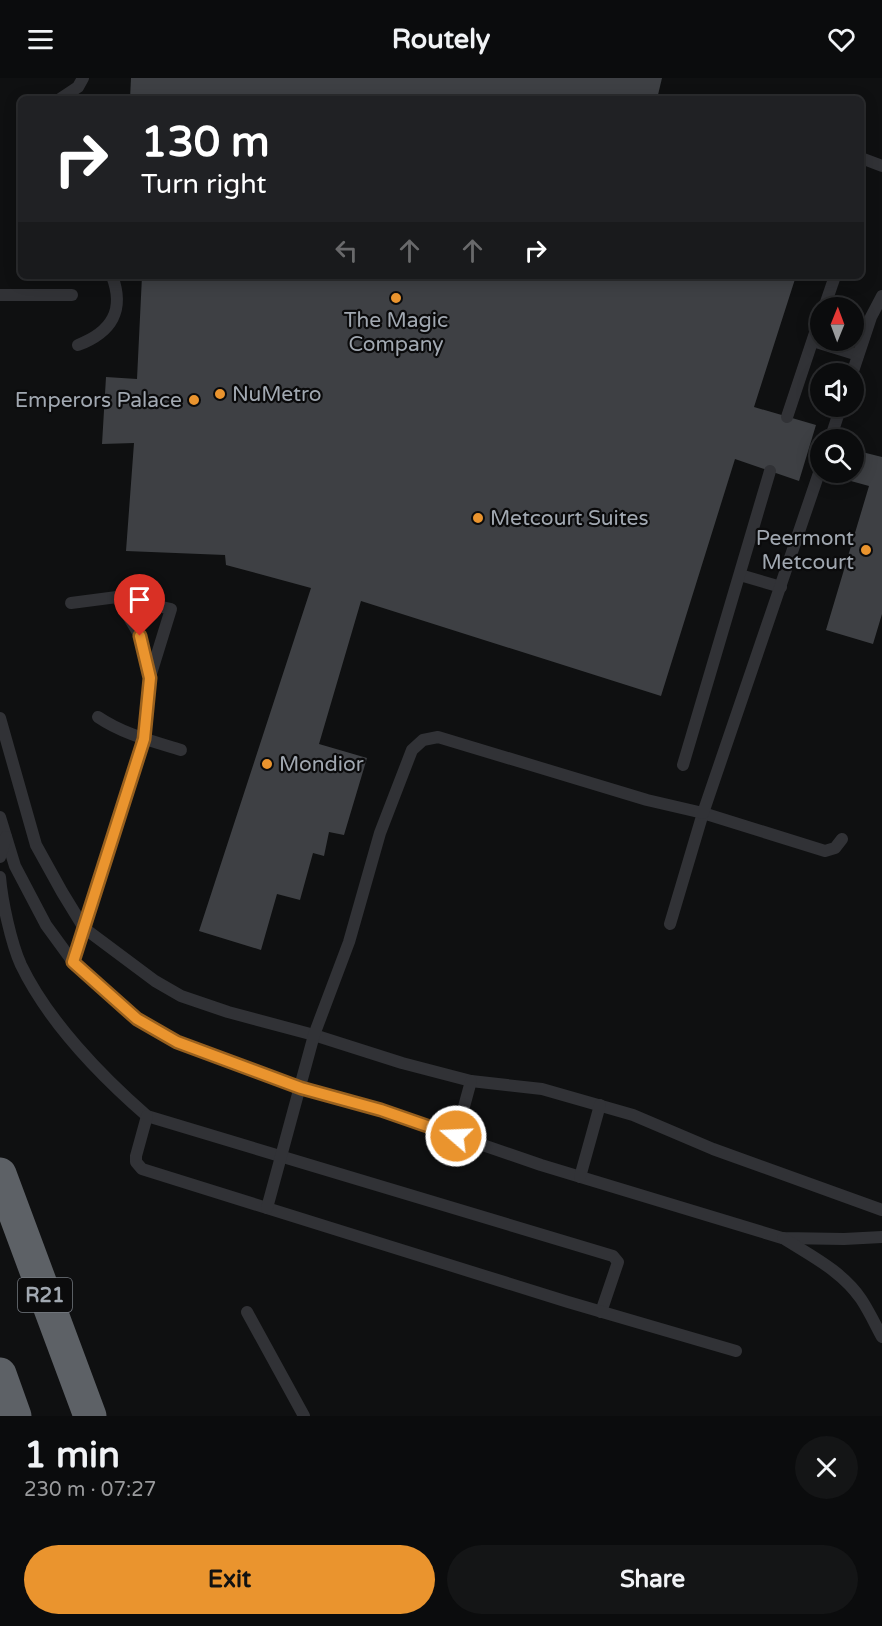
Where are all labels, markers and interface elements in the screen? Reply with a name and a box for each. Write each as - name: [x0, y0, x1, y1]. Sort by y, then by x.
- icon: menu: [24, 23, 57, 56]
- text: Routely: [392, 23, 490, 56]
- icon: heart: [825, 23, 858, 56]
- text: 130 m: [141, 117, 270, 168]
- icon: right: [42, 120, 120, 198]
- text: Turn right: [141, 168, 267, 201]
- icon: left: [330, 234, 363, 267]
- icon: ahead: [393, 234, 426, 267]
- icon: ahead: [456, 234, 489, 267]
- icon: right: [519, 234, 552, 267]
- marker: The Magic Company: [389, 291, 403, 305]
- north arrow: [810, 297, 864, 351]
- map controls: [810, 297, 864, 483]
- place label: The Magic Company: [344, 308, 448, 357]
- button: sound: [810, 363, 864, 417]
- place label: NuMetro: [232, 382, 322, 407]
- marker: NuMetro: [213, 387, 227, 401]
- place label: Emperors Palace: [15, 388, 182, 413]
- marker: Emperors Palace: [187, 393, 201, 407]
- button: search: [810, 429, 864, 483]
- place label: Metcourt Suites: [490, 506, 649, 531]
- marker: Metcourt Suites: [471, 511, 485, 525]
- place label: Peermont Metcourt: [756, 526, 854, 575]
- marker: Peermont Metcourt: [859, 543, 873, 557]
- pin: [114, 574, 165, 636]
- icon: arrive: [123, 583, 156, 616]
- place label: Mondior: [279, 752, 364, 777]
- marker: Mondior: [260, 757, 274, 771]
- position arrow: [424, 1104, 488, 1168]
- road number: R21: [18, 1278, 72, 1312]
- text: 1 min: [24, 1434, 120, 1477]
- button: close: [795, 1436, 858, 1499]
- text: 230 m · 07:27: [24, 1478, 156, 1502]
- button: Exit: [24, 1545, 435, 1614]
- button: Share: [447, 1545, 858, 1614]

